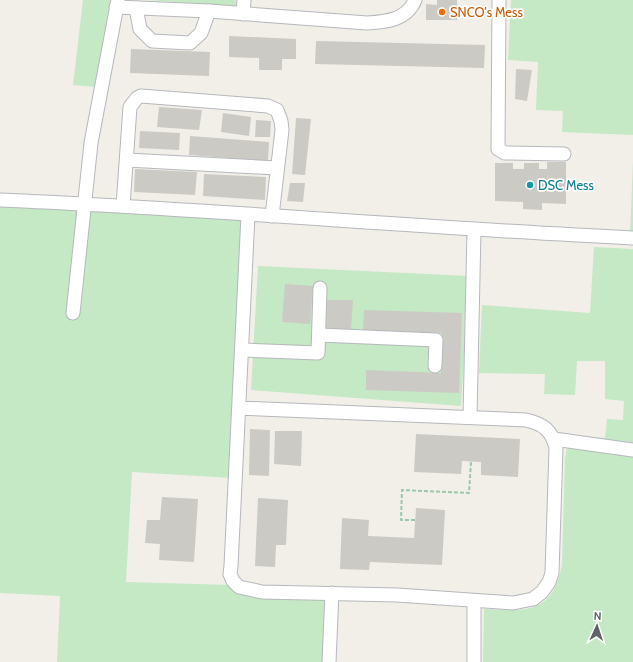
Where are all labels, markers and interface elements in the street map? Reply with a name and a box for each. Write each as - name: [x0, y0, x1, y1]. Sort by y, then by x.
- place label: SNCO's Mess: [450, 4, 523, 20]
- marker: SNCO's Mess: [437, 7, 447, 17]
- place label: DSC Mess: [538, 177, 594, 193]
- marker: DSC Mess: [525, 180, 535, 190]
- north arrow: [577, 606, 617, 646]
- text: N: [593, 609, 602, 623]

